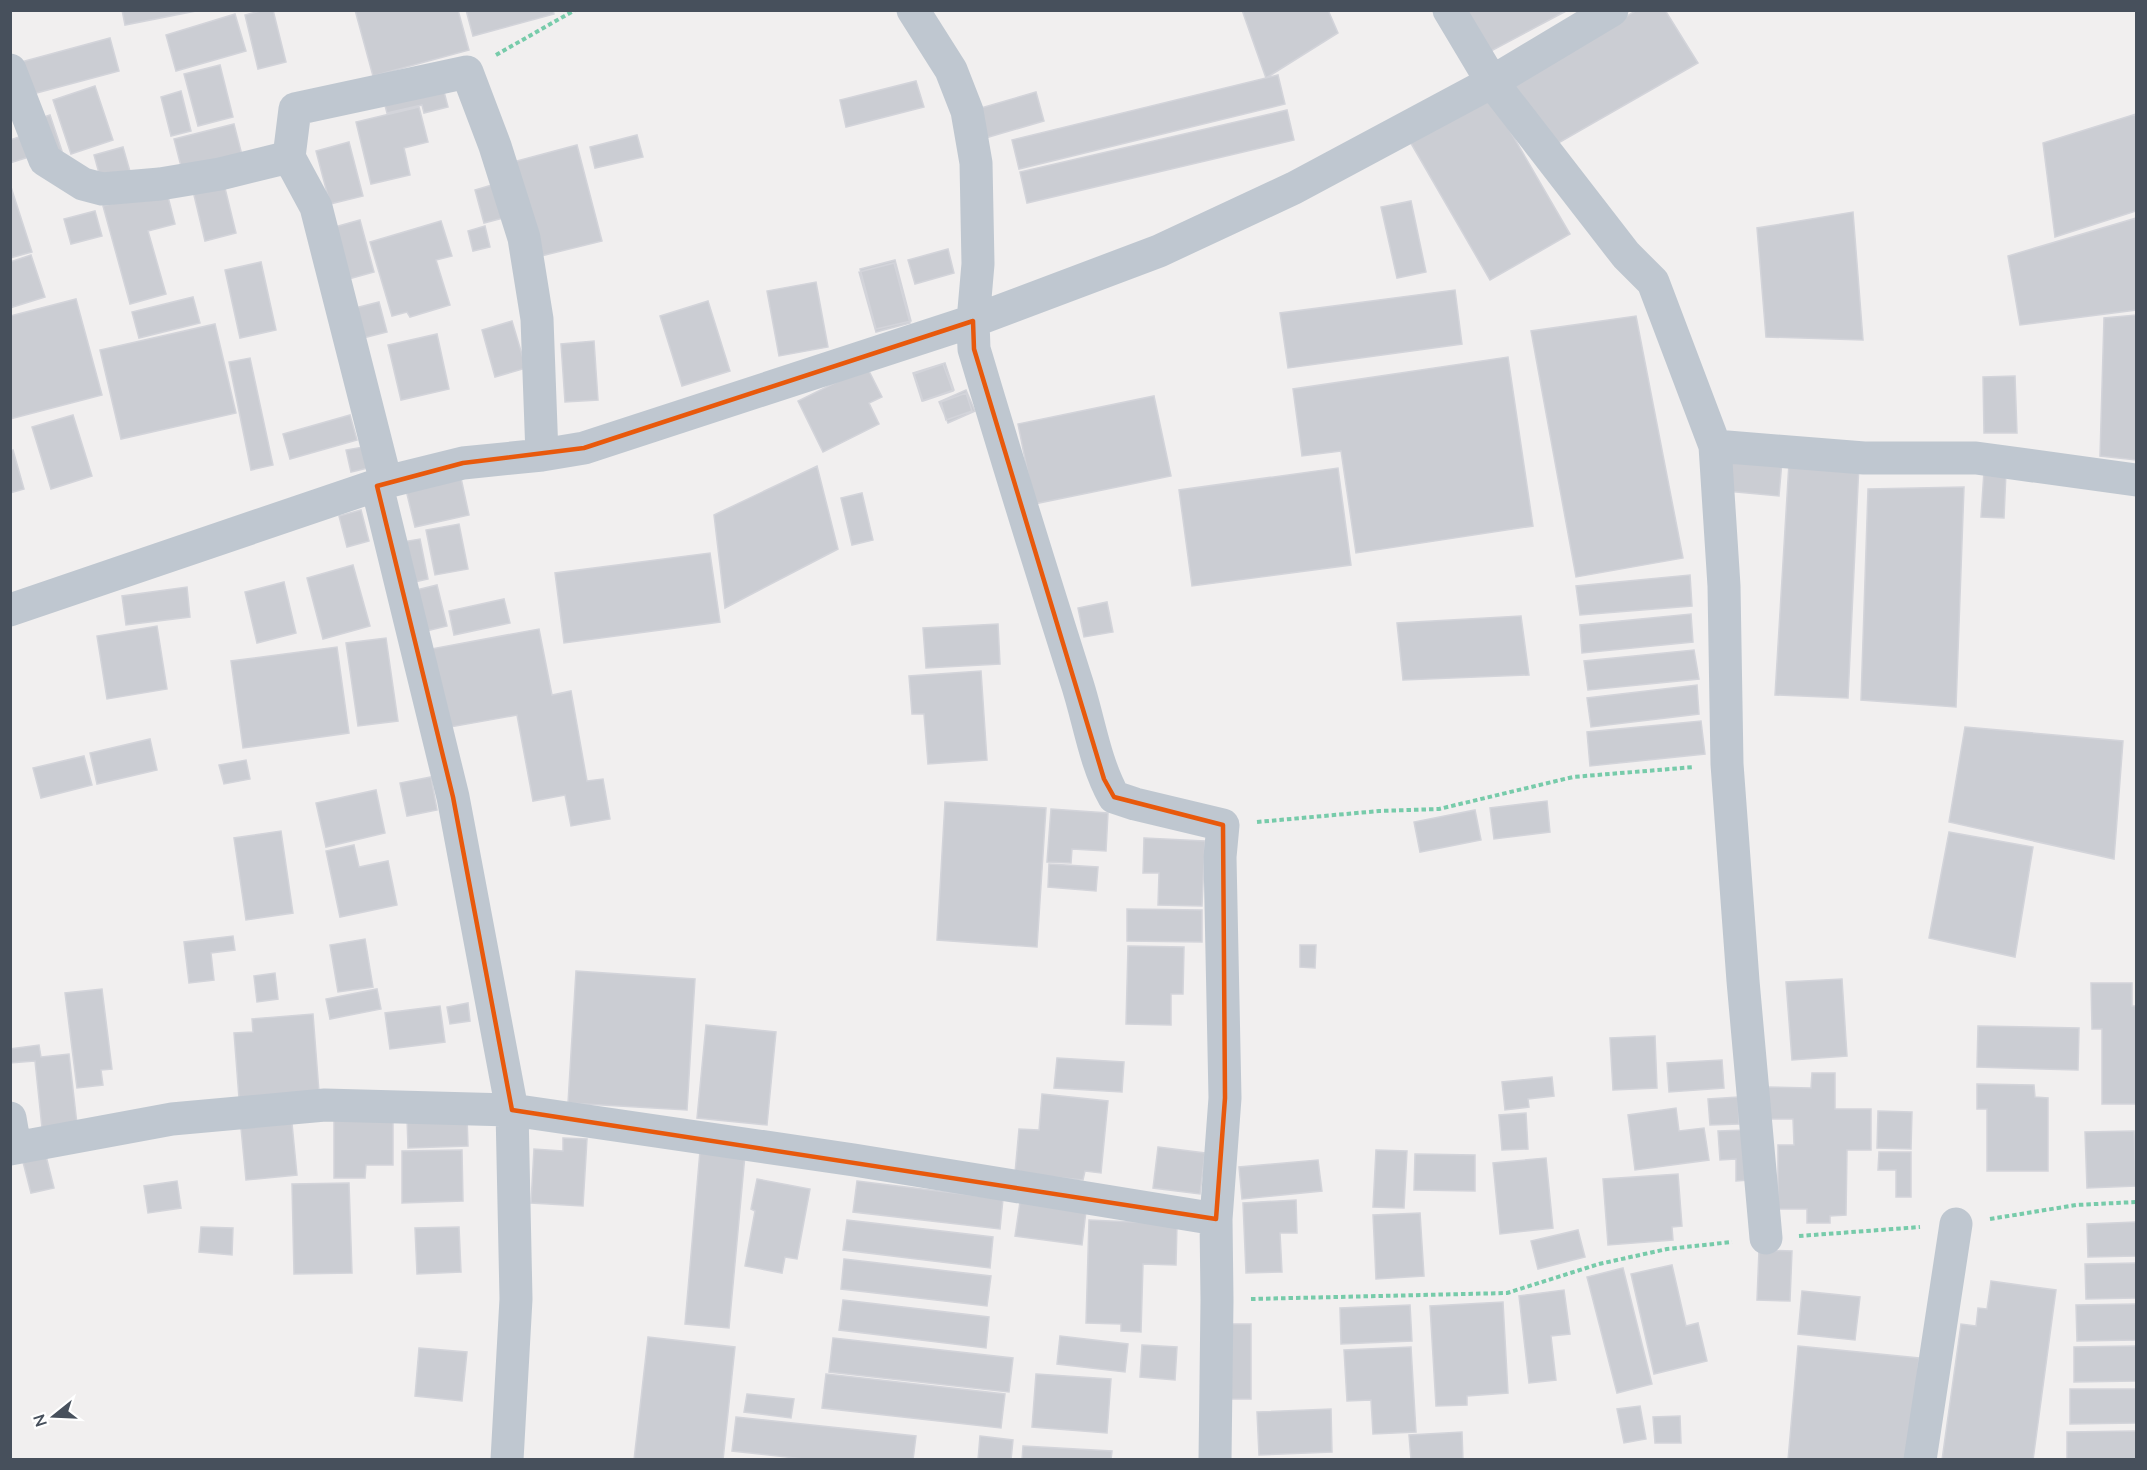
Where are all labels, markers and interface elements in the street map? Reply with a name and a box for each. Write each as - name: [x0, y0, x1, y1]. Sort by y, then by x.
- north arrow: [24, 1386, 84, 1446]
- text: N: [28, 1411, 53, 1429]

